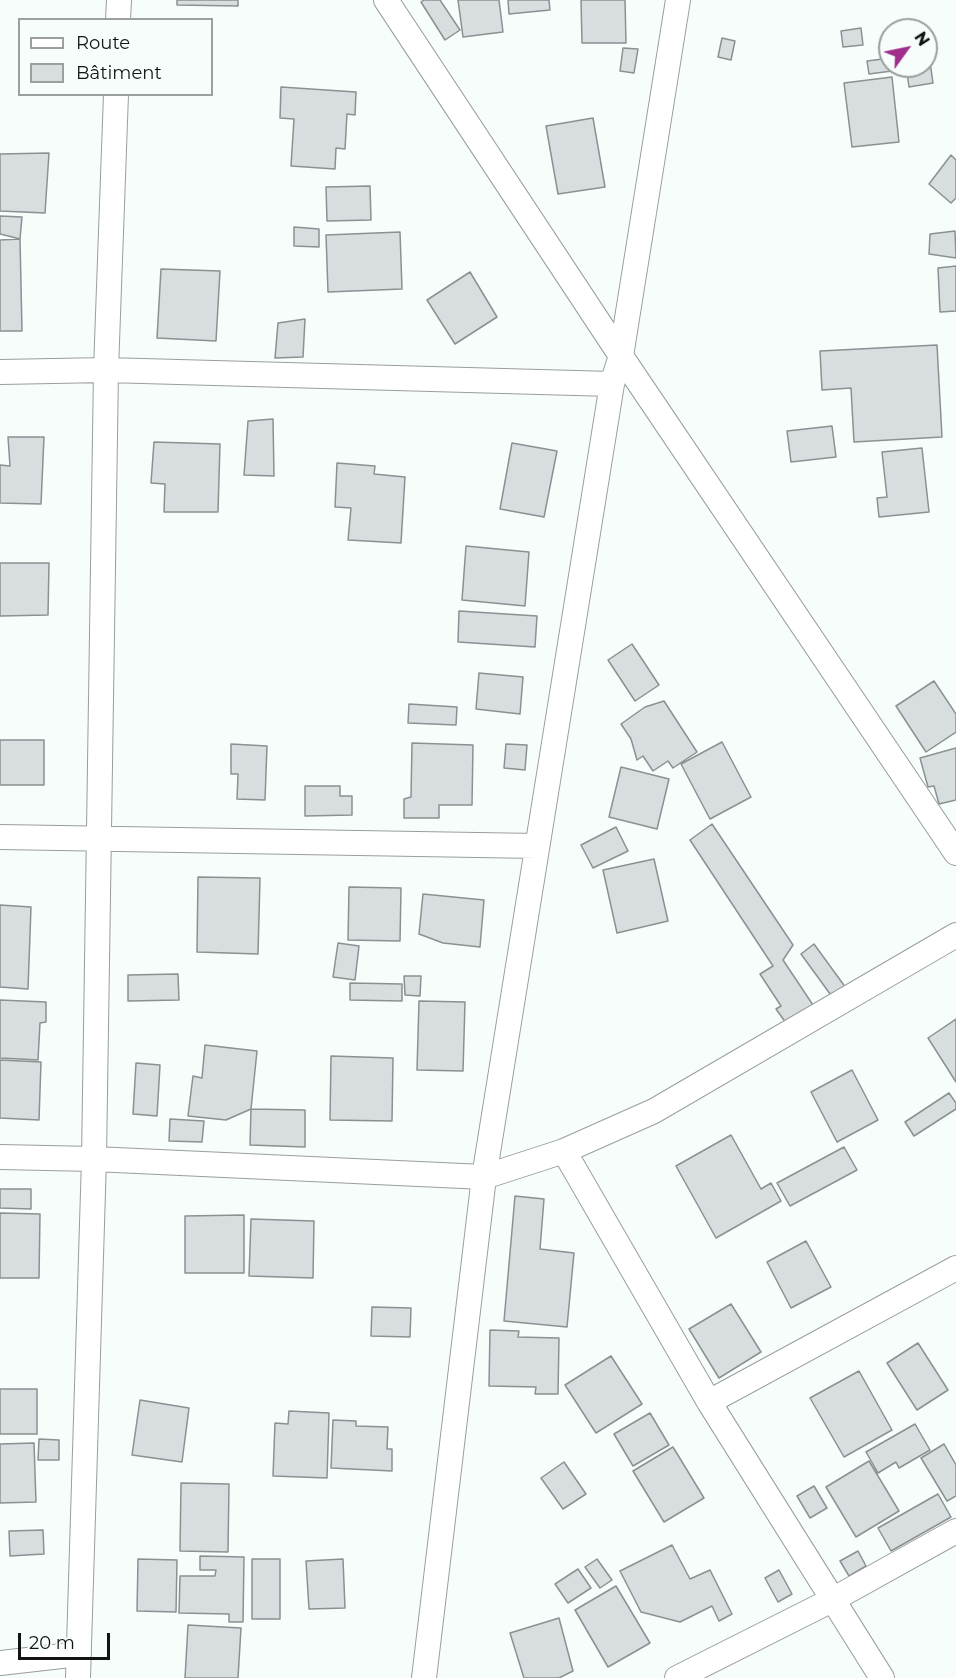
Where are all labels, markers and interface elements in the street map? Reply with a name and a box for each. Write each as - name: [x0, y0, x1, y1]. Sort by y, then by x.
- legend: [18, 18, 213, 96]
- north arrow: [878, 18, 938, 78]
- text: N: [910, 28, 933, 50]
- text: Route: [76, 32, 130, 54]
- text: Bâtiment: [76, 62, 162, 84]
- scale bar: [21, 1621, 112, 1659]
- text: 20 m: [29, 1632, 75, 1654]

